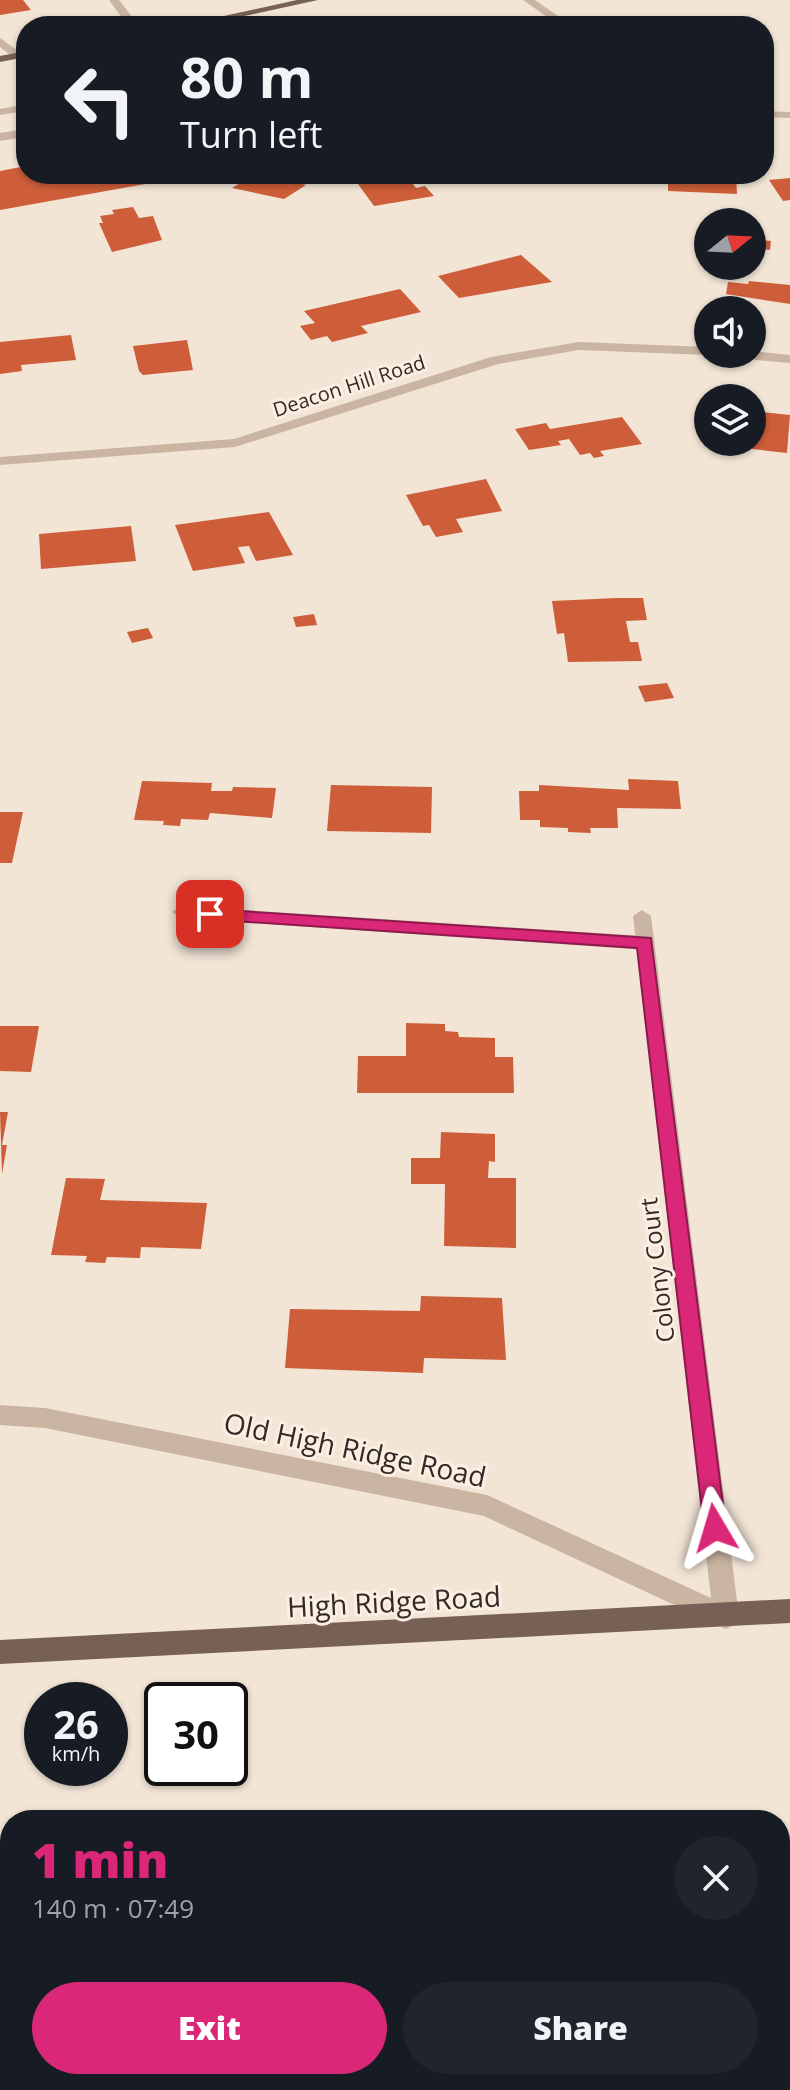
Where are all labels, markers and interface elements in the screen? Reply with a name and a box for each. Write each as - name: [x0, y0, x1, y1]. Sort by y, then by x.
- text: 80 m: [180, 38, 314, 114]
- icon: left: [48, 48, 152, 152]
- text: Turn left: [180, 110, 322, 159]
- north arrow: [694, 208, 766, 280]
- map controls: [694, 208, 766, 456]
- button: sound: [694, 296, 766, 368]
- street label: Deacon Hill Road: [269, 348, 429, 423]
- button: layers: [694, 384, 766, 456]
- pin: [176, 880, 244, 948]
- icon: arrive: [188, 892, 232, 936]
- street label: Colony Court: [631, 1196, 682, 1344]
- street label: Old High Ridge Road: [221, 1403, 490, 1495]
- position arrow: [673, 1486, 757, 1570]
- street label: High Ridge Road: [286, 1576, 502, 1626]
- speed limit sign: 30: [144, 1682, 248, 1786]
- text: 26: [53, 1696, 99, 1751]
- text: km/h: [52, 1740, 100, 1767]
- text: 1 min: [32, 1827, 168, 1892]
- button: close: [674, 1836, 758, 1920]
- text: 140 m · 07:49: [32, 1890, 194, 1926]
- button: Exit: [32, 1982, 387, 2074]
- button: Share: [403, 1982, 758, 2074]

